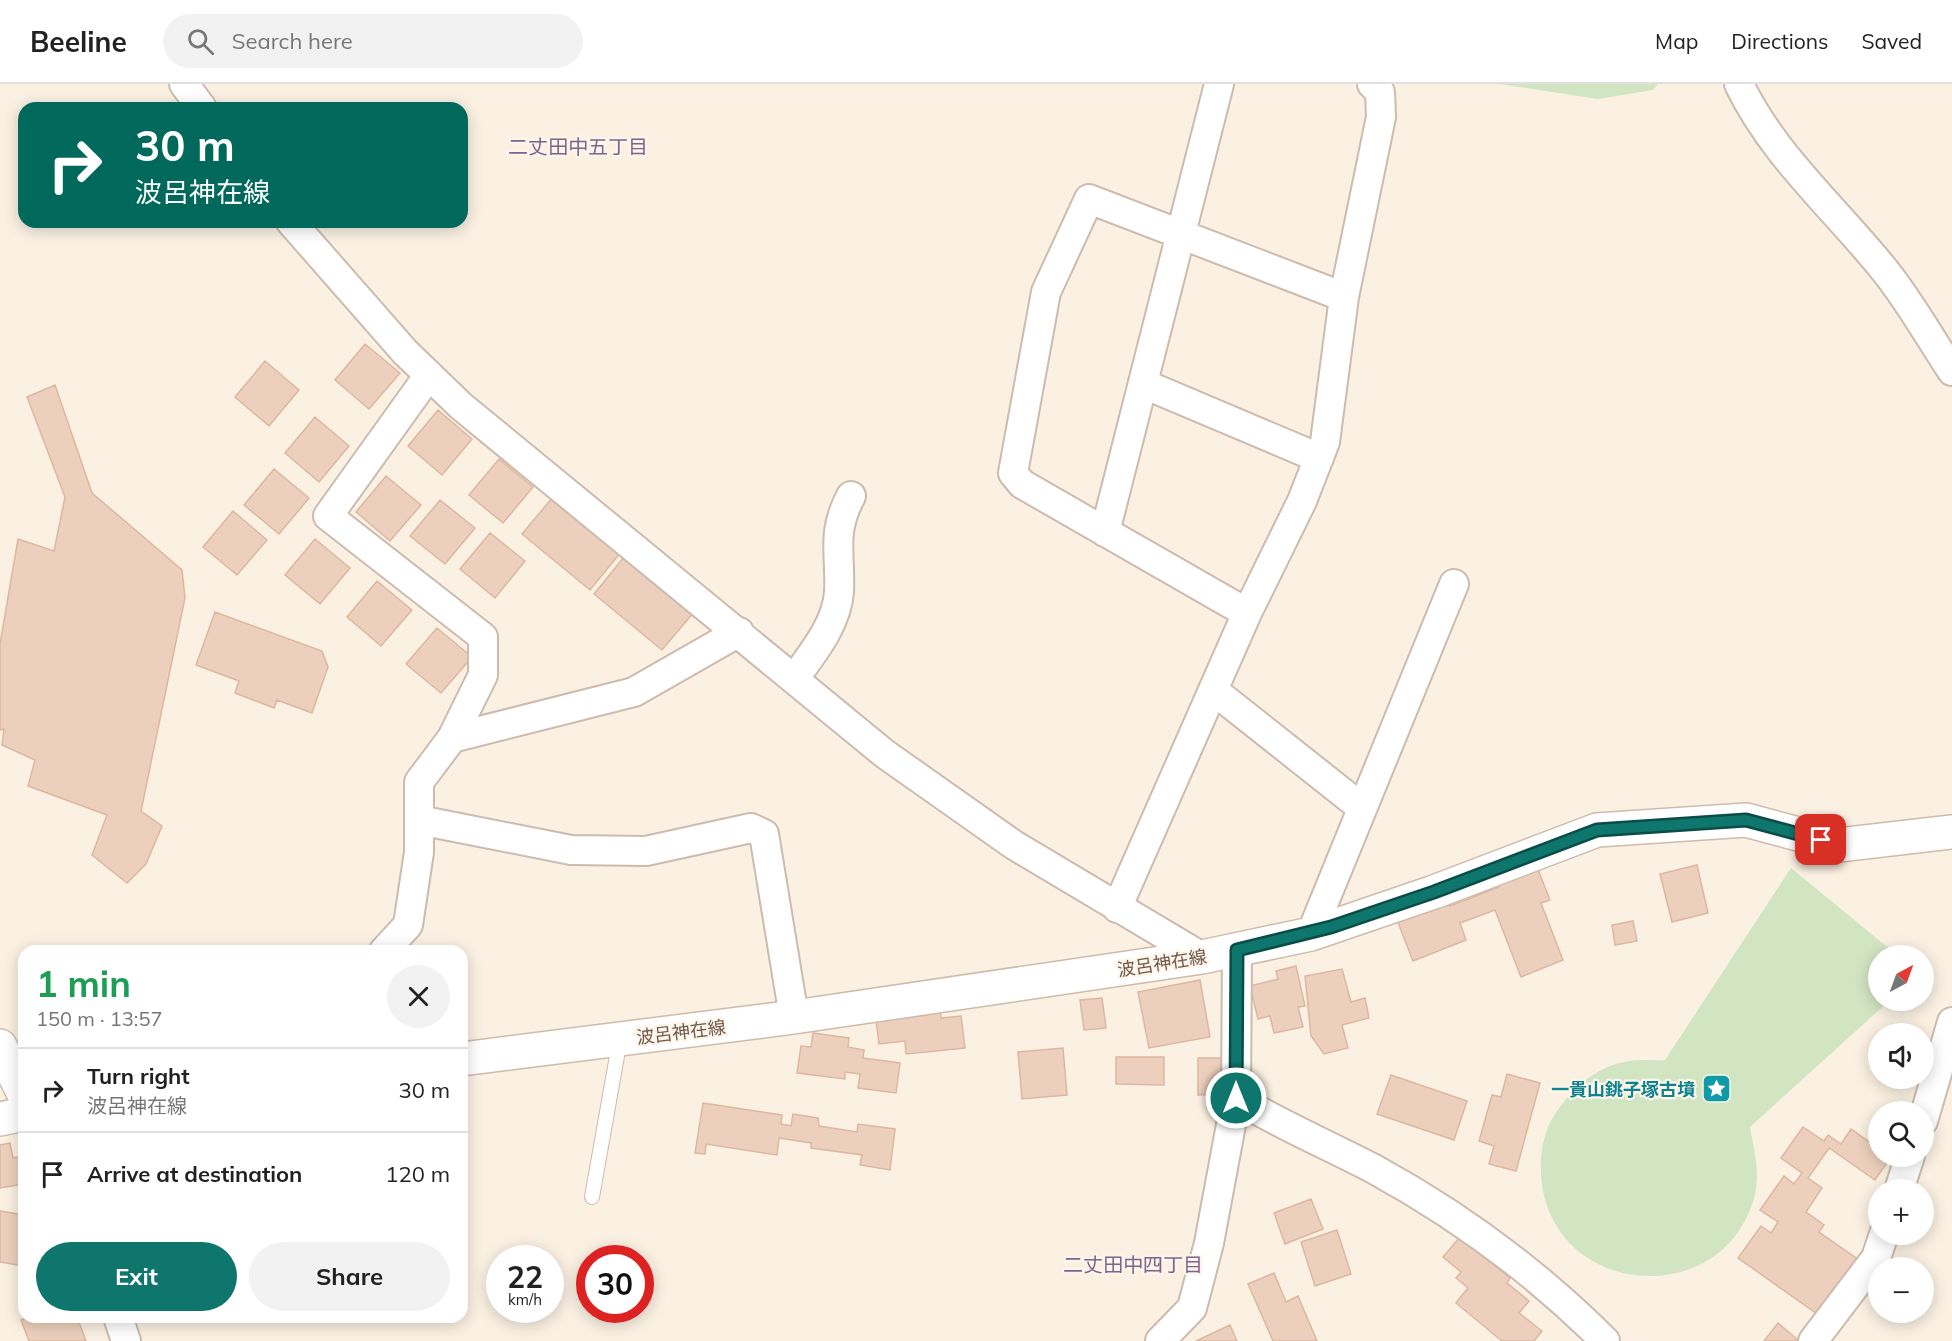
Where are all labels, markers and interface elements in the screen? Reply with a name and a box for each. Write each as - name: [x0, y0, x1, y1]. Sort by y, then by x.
- search box: [163, 14, 583, 68]
- text: Beeline: [30, 24, 127, 59]
- icon: search: [184, 25, 217, 58]
- text: Search here: [232, 27, 353, 55]
- text: Map: [1655, 28, 1698, 54]
- text: Directions: [1731, 28, 1828, 54]
- text: Saved: [1861, 28, 1922, 54]
- text: 30 m: [135, 119, 235, 172]
- icon: right: [36, 126, 114, 204]
- district label: 二丈田中五丁目: [508, 134, 648, 159]
- text: 波呂神在線: [135, 175, 270, 209]
- pin: [1795, 814, 1846, 865]
- icon: arrive: [1804, 823, 1837, 856]
- street label: 波呂神在線: [1116, 945, 1208, 981]
- north arrow: [1868, 945, 1934, 1011]
- map controls: [1868, 945, 1934, 1323]
- text: 1 min: [36, 961, 131, 1006]
- button: close: [387, 965, 450, 1028]
- text: 150 m · 13:57: [36, 1006, 162, 1031]
- street label: 波呂神在線: [635, 1015, 727, 1049]
- button: sound: [1868, 1023, 1934, 1089]
- text: Turn right: [87, 1062, 190, 1090]
- position arrow: [1204, 1066, 1268, 1130]
- place icon: 一貴山銚子塚古墳: [1700, 1073, 1732, 1105]
- icon: right: [36, 1074, 69, 1107]
- text: 30 m: [399, 1076, 450, 1104]
- place label: 一貴山銚子塚古墳: [1551, 1078, 1695, 1101]
- text: 波呂神在線: [87, 1093, 187, 1118]
- button: search: [1868, 1101, 1934, 1167]
- icon: arrive: [36, 1158, 69, 1191]
- text: Arrive at destination: [87, 1160, 302, 1188]
- text: 120 m: [385, 1160, 450, 1188]
- button: +: [1868, 1179, 1934, 1245]
- button: Exit: [36, 1242, 237, 1311]
- button: Share: [249, 1242, 450, 1311]
- speed limit sign: 30: [576, 1245, 654, 1323]
- district label: 二丈田中四丁目: [1063, 1252, 1203, 1277]
- button: −: [1868, 1257, 1934, 1323]
- text: 22: [507, 1258, 543, 1296]
- text: km/h: [508, 1290, 542, 1309]

